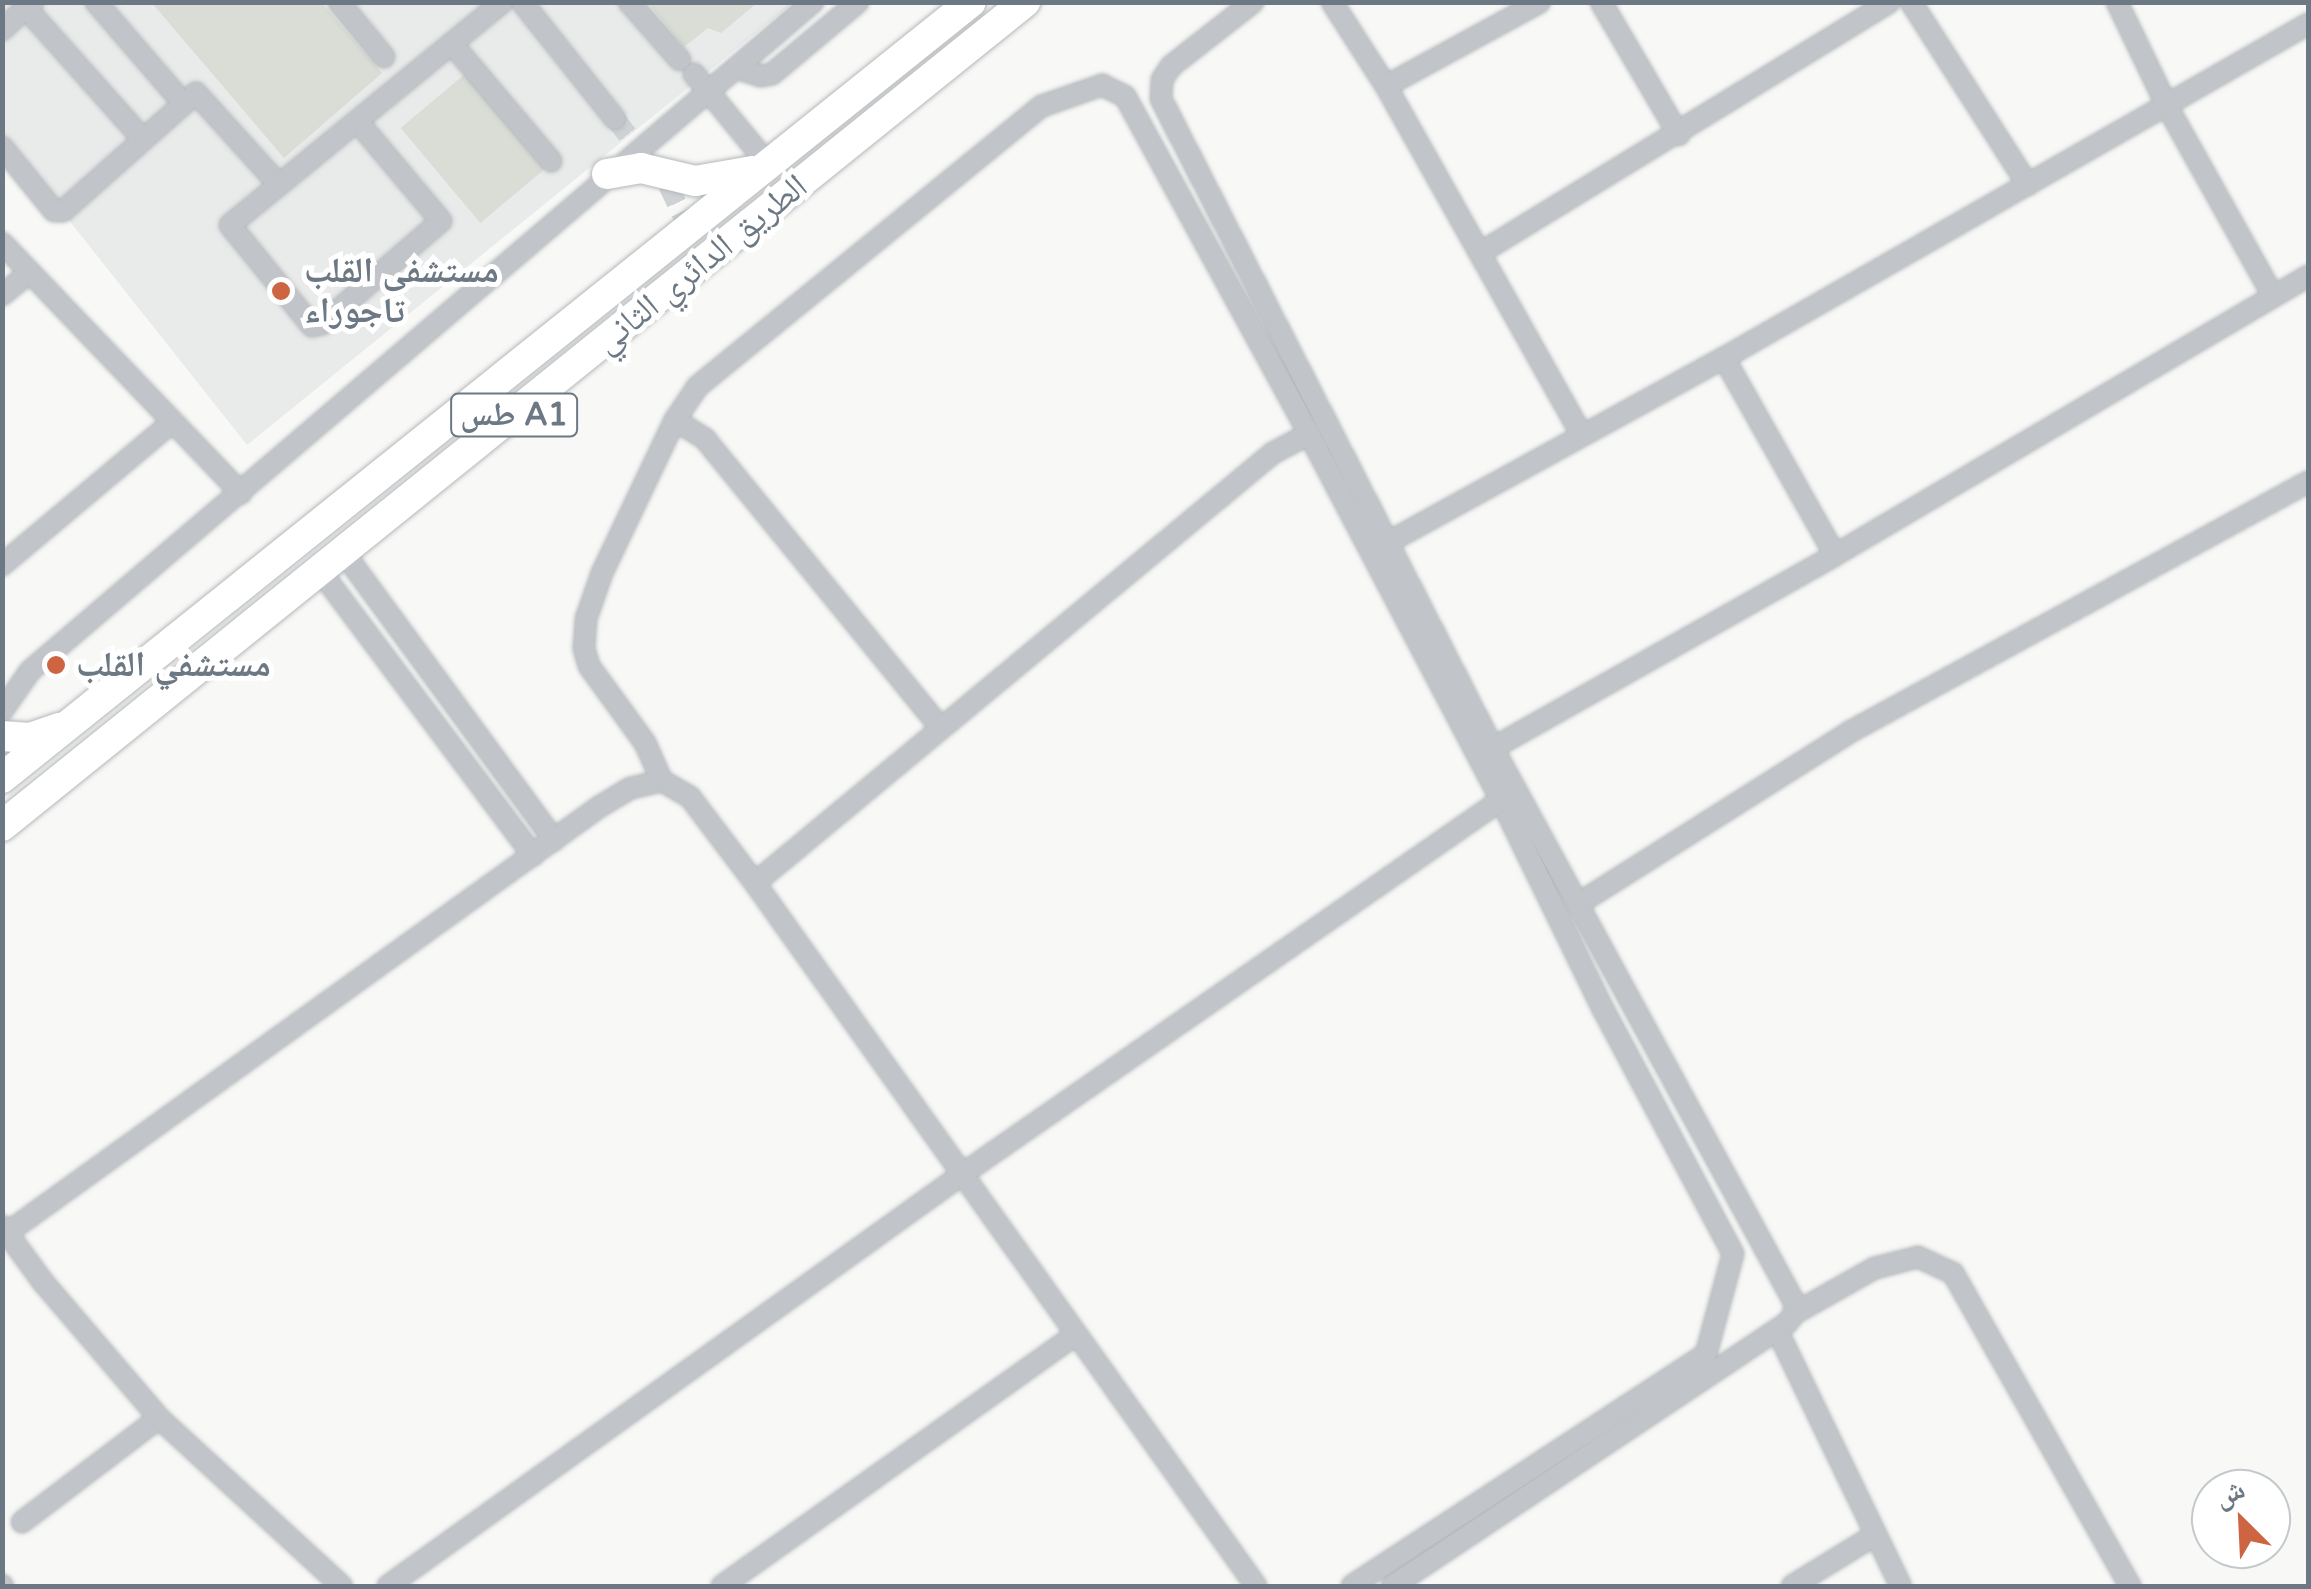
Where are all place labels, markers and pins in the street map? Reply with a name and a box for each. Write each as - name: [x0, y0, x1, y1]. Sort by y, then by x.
- place label: مستشفى القلب تاجوراء: [304, 250, 499, 332]
- marker: مستشفى القلب تاجوراء: [268, 278, 294, 304]
- place label: مستشفي القلب: [76, 644, 271, 686]
- marker: مستشفي القلب: [45, 654, 67, 676]

